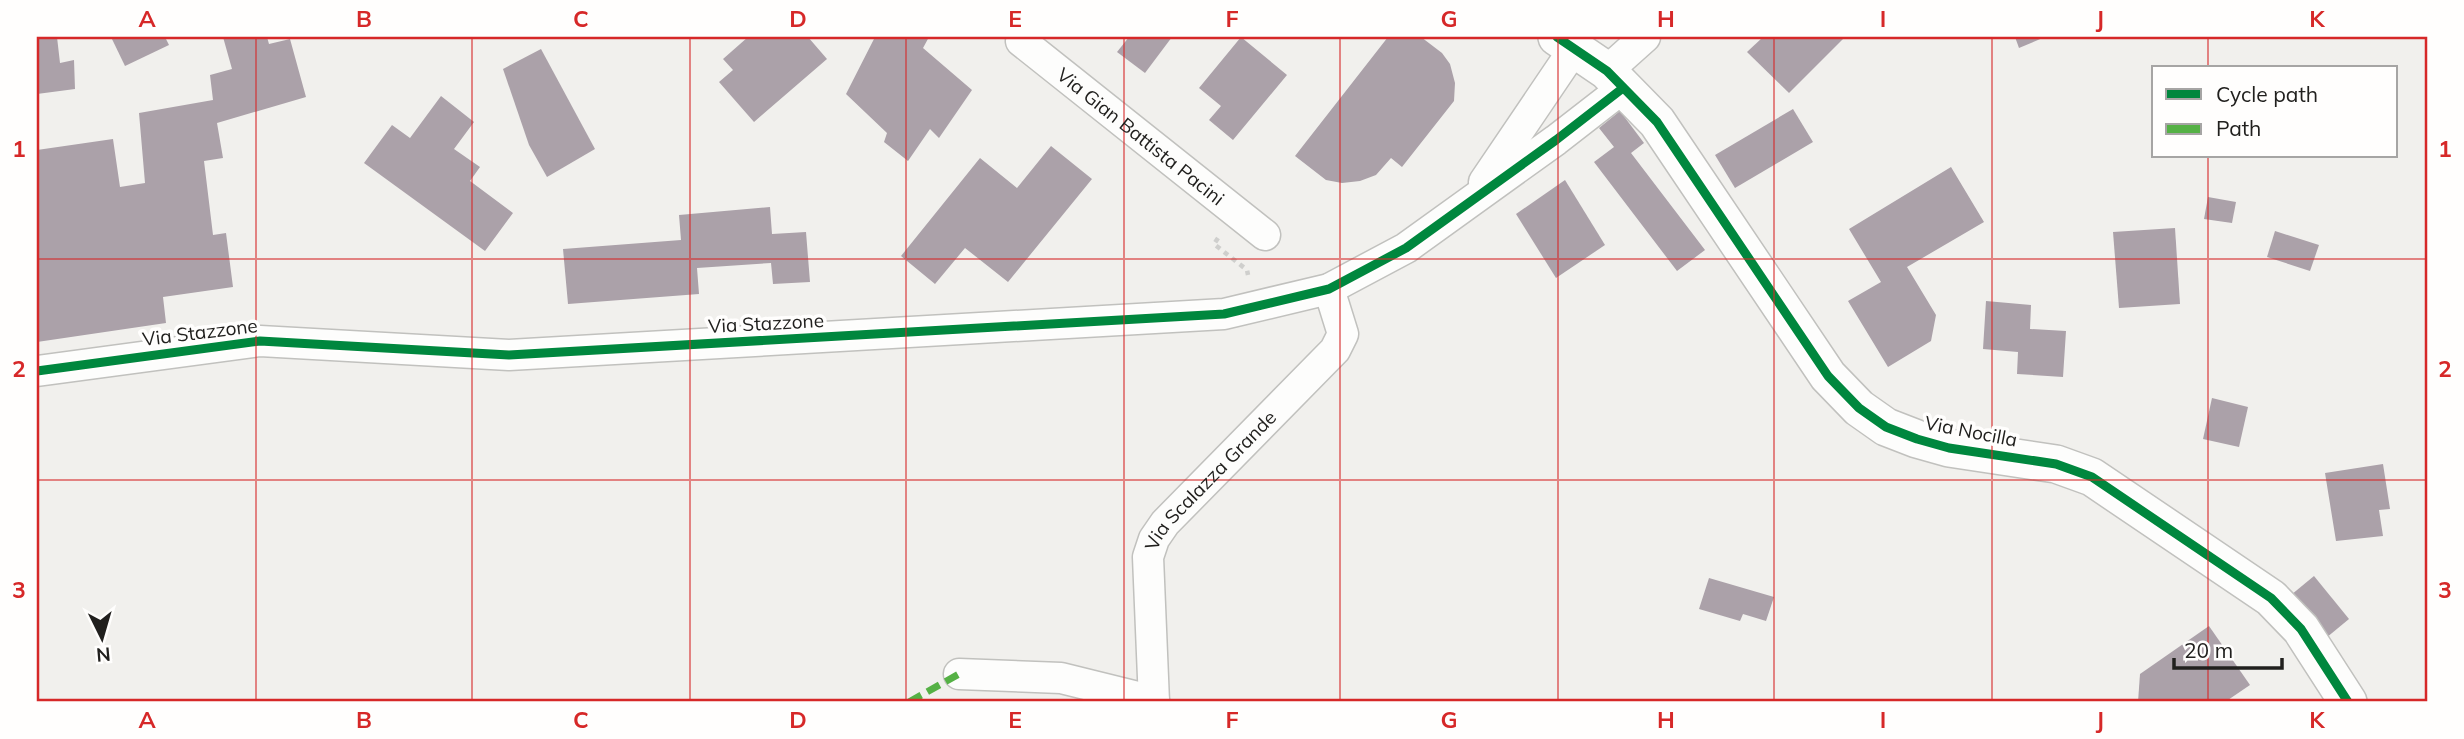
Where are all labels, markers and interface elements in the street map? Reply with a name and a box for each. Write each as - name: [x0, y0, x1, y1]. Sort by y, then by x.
- text: A: [138, 4, 156, 33]
- text: B: [356, 4, 372, 33]
- text: C: [573, 4, 589, 33]
- text: D: [789, 4, 807, 33]
- text: E: [1008, 4, 1022, 33]
- text: F: [1225, 4, 1239, 33]
- text: G: [1440, 4, 1458, 33]
- text: H: [1657, 4, 1675, 33]
- text: I: [1880, 4, 1886, 33]
- text: J: [2096, 4, 2104, 33]
- text: K: [2309, 4, 2326, 33]
- street label: Via Gian Battista Pacini: [1052, 62, 1229, 210]
- legend: [2152, 66, 2398, 158]
- text: Cycle path: [2216, 81, 2318, 107]
- text: Path: [2216, 115, 2261, 141]
- text: 1: [12, 134, 26, 163]
- text: 1: [2438, 134, 2452, 163]
- street label: Via Stazzone: [708, 308, 824, 338]
- street label: Via Stazzone: [141, 313, 259, 351]
- text: 2: [12, 354, 26, 383]
- text: 2: [2438, 354, 2452, 383]
- street label: Via Scalazza Grande: [1139, 405, 1281, 553]
- street label: Via Nocilla: [1923, 410, 2019, 452]
- text: 3: [12, 575, 26, 604]
- text: 3: [2438, 575, 2452, 604]
- north arrow: [66, 602, 136, 672]
- scale bar: [2174, 627, 2282, 671]
- text: 20 m: [2184, 637, 2233, 663]
- text: N: [95, 642, 112, 668]
- text: A: [138, 705, 156, 734]
- text: B: [356, 705, 372, 734]
- text: C: [573, 705, 589, 734]
- text: D: [789, 705, 807, 734]
- text: E: [1008, 705, 1022, 734]
- text: F: [1225, 705, 1239, 734]
- text: G: [1440, 705, 1458, 734]
- text: H: [1657, 705, 1675, 734]
- text: I: [1880, 705, 1886, 734]
- text: J: [2096, 705, 2104, 734]
- text: K: [2309, 705, 2326, 734]

